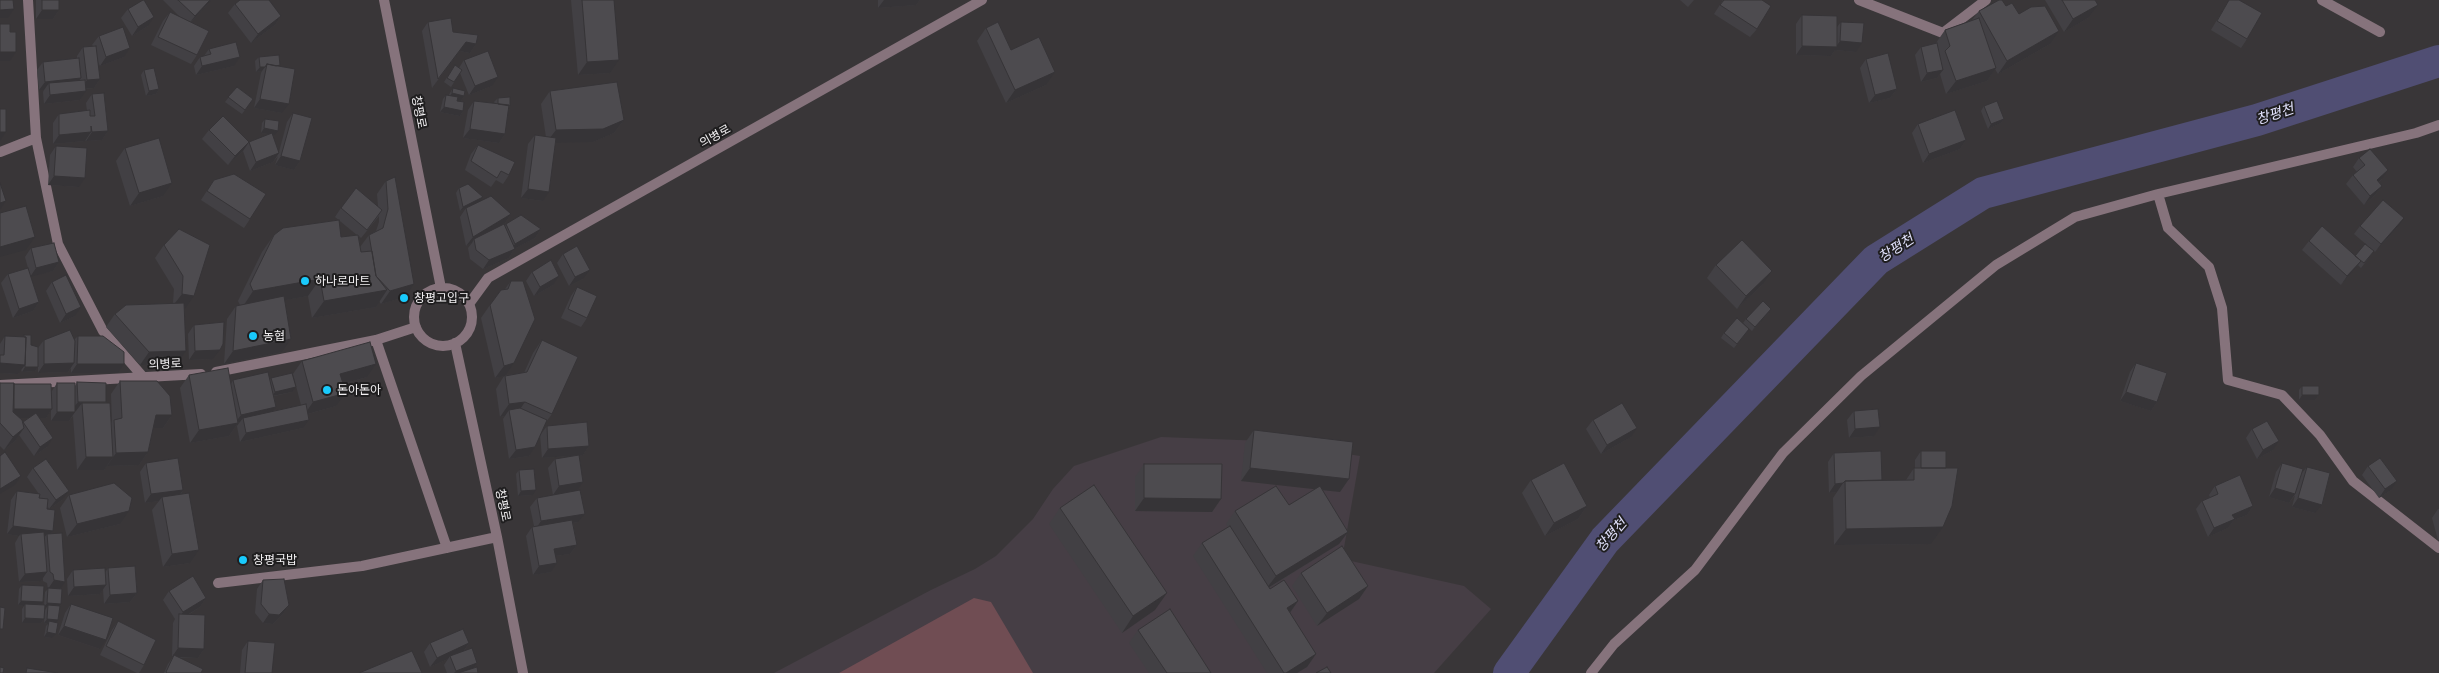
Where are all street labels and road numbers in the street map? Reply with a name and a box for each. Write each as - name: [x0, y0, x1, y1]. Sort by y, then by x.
- street label: 창평로: [409, 94, 429, 130]
- street label: 의병로: [697, 122, 733, 150]
- street label: 의병로: [148, 356, 182, 372]
- street label: 창평로: [493, 487, 513, 523]

